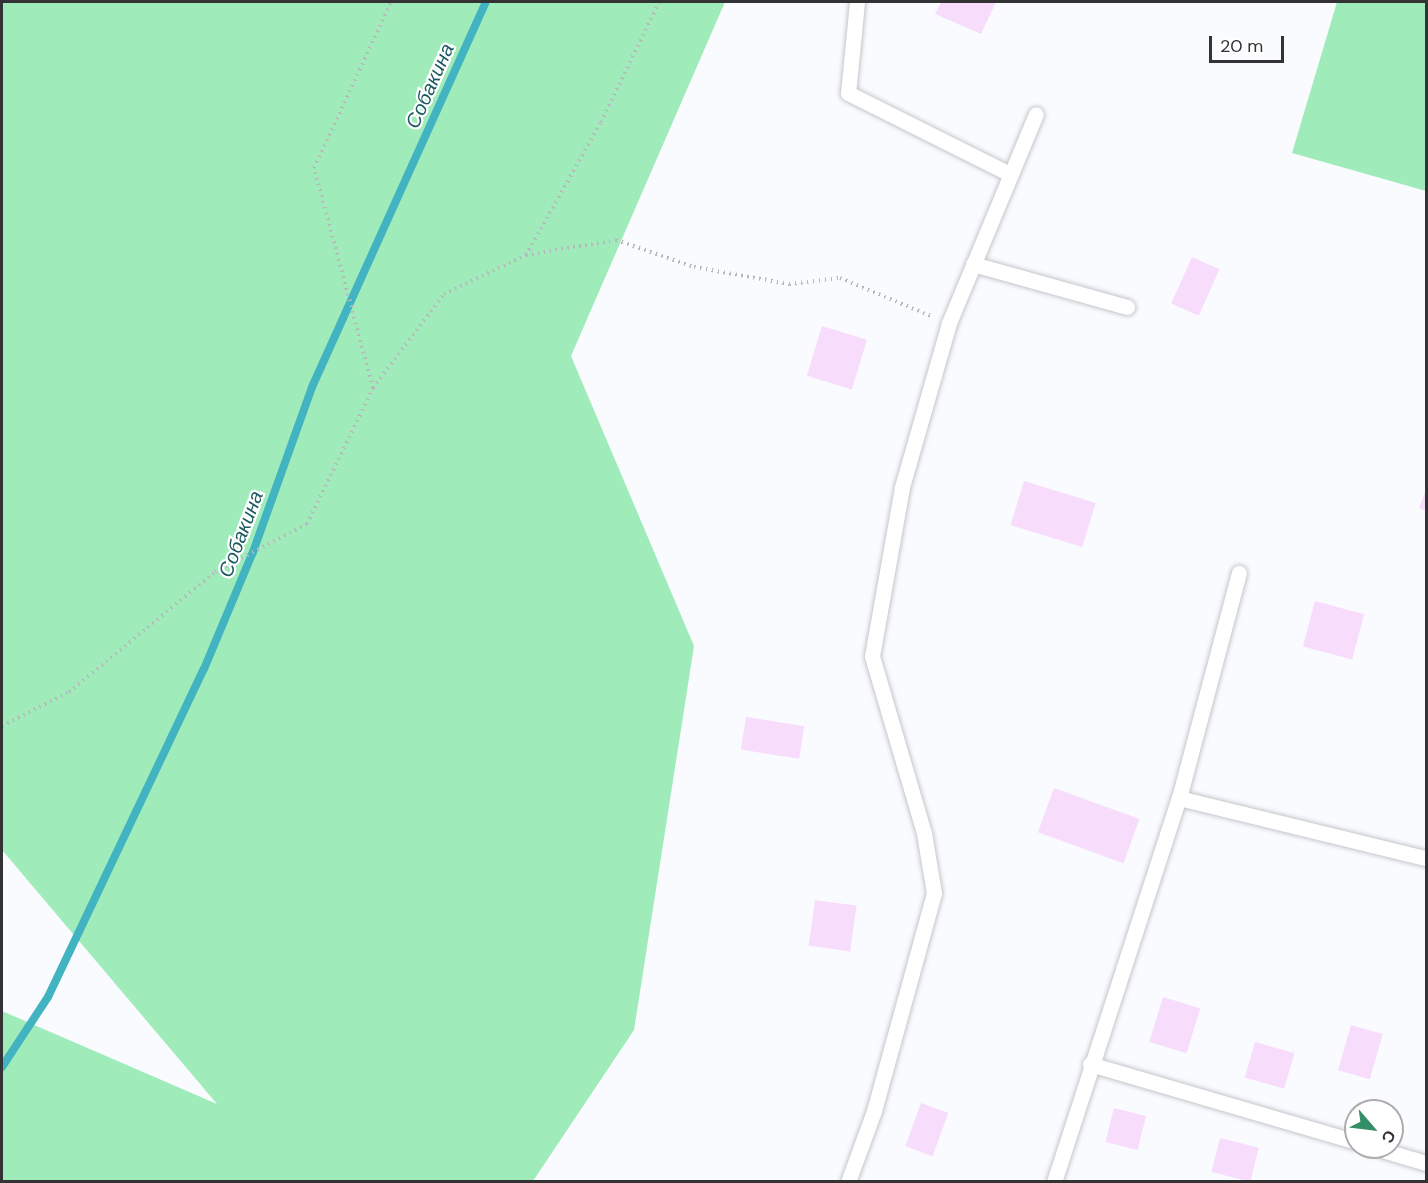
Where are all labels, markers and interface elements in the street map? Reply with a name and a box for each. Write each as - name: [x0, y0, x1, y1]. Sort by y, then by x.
- scale bar: [1212, 24, 1287, 62]
- text: 20 m: [1220, 34, 1263, 58]
- water label: Собакина: [401, 40, 459, 132]
- water label: Собакина: [214, 487, 268, 581]
- north arrow: [1344, 1099, 1404, 1159]
- text: С: [1377, 1127, 1401, 1147]

